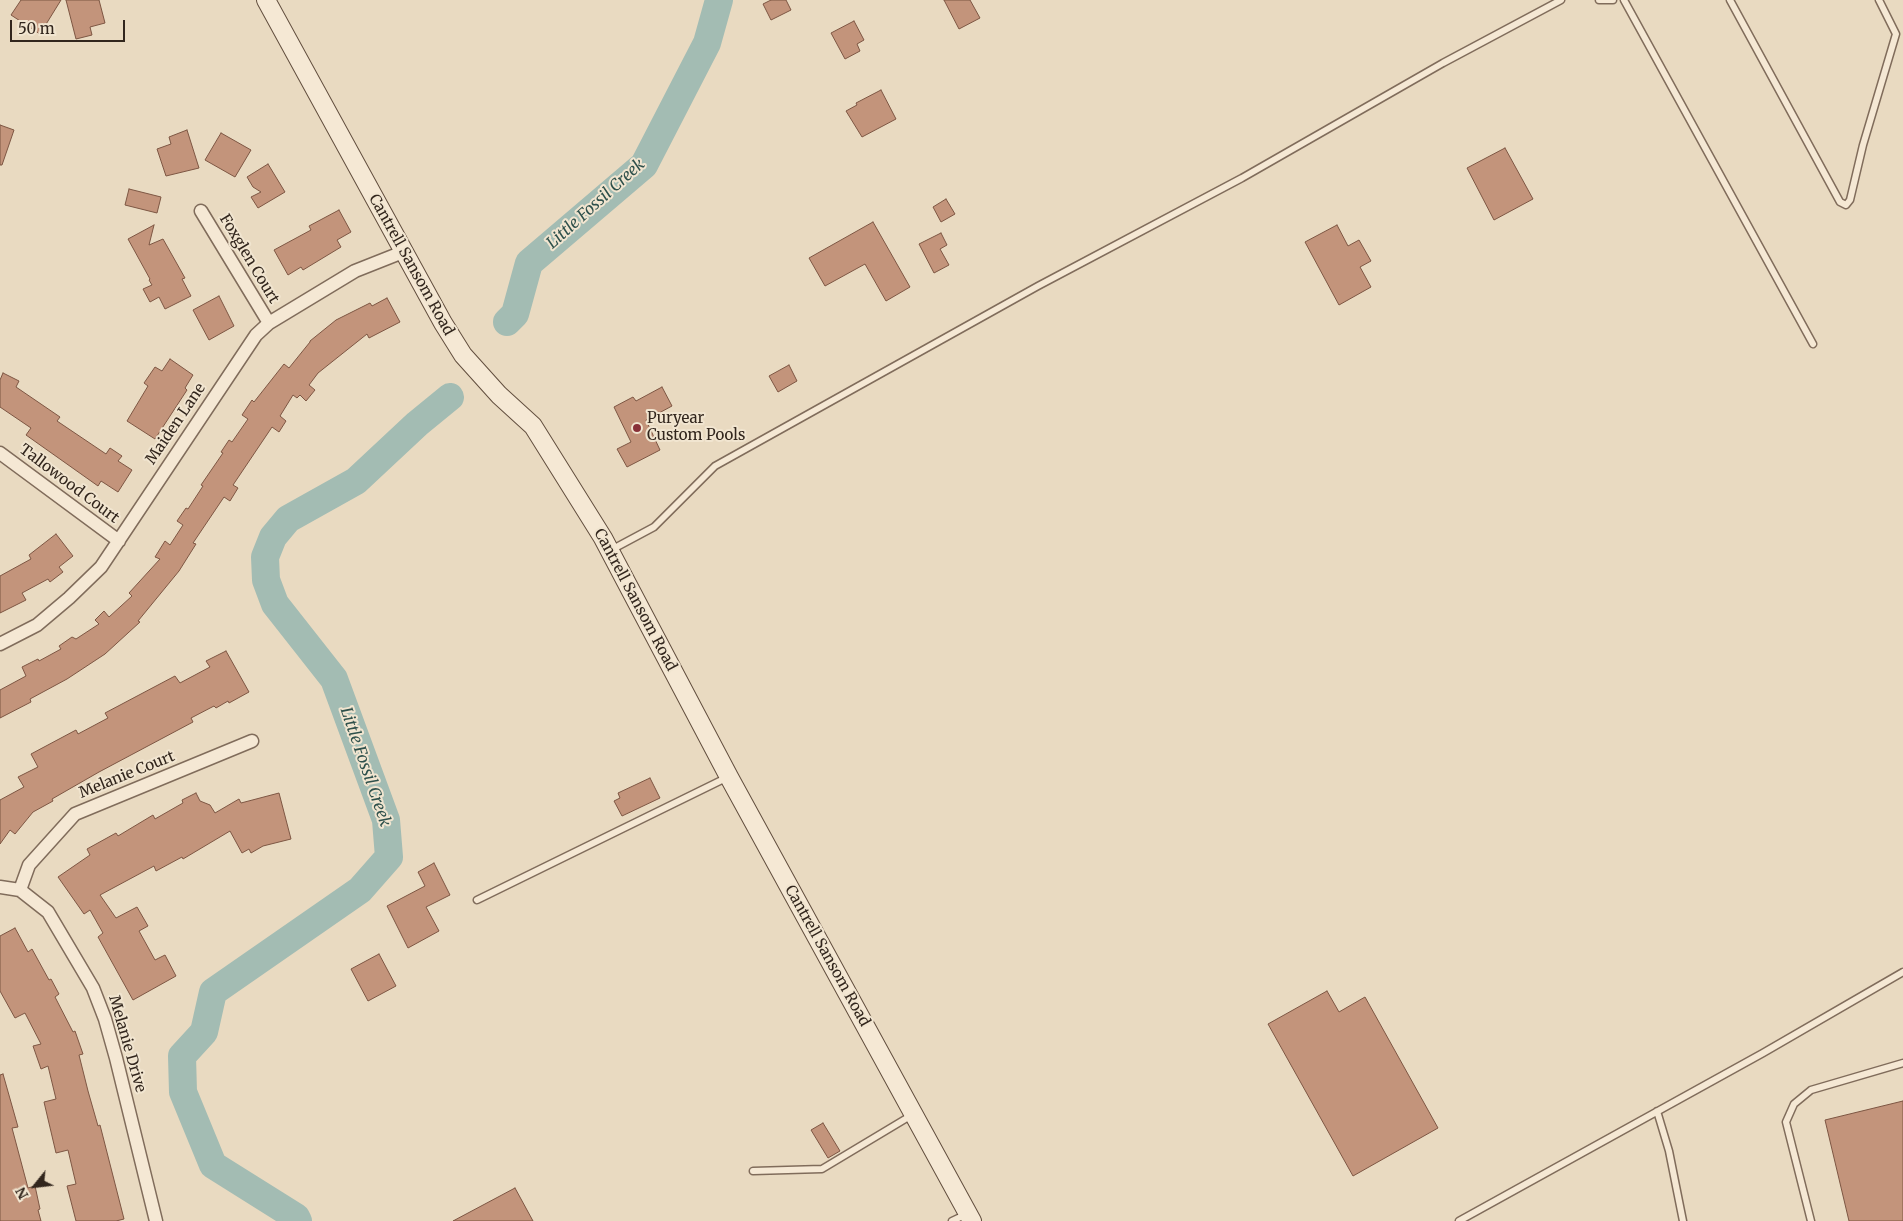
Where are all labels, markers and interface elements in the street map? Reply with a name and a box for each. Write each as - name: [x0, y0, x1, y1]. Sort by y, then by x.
- scale bar: [12, 10, 128, 42]
- text: 50 m: [18, 19, 55, 38]
- water label: Little Fossil Creek: [543, 155, 649, 253]
- street label: Cantrell Sansom Road: [365, 191, 457, 339]
- street label: Foxglen Court: [215, 211, 283, 307]
- street label: Maiden Lane: [142, 380, 210, 468]
- place label: Puryear Custom Pools: [647, 410, 745, 445]
- marker: Puryear Custom Pools: [631, 422, 643, 434]
- street label: Tallowood Court: [16, 441, 122, 527]
- street label: Cantrell Sansom Road: [590, 526, 680, 674]
- water label: Little Fossil Creek: [336, 705, 394, 829]
- street label: Melanie Court: [77, 748, 177, 802]
- street label: Cantrell Sansom Road: [781, 882, 873, 1030]
- street label: Melanie Drive: [105, 993, 149, 1095]
- north arrow: [10, 1161, 60, 1211]
- text: N: [11, 1184, 32, 1202]

